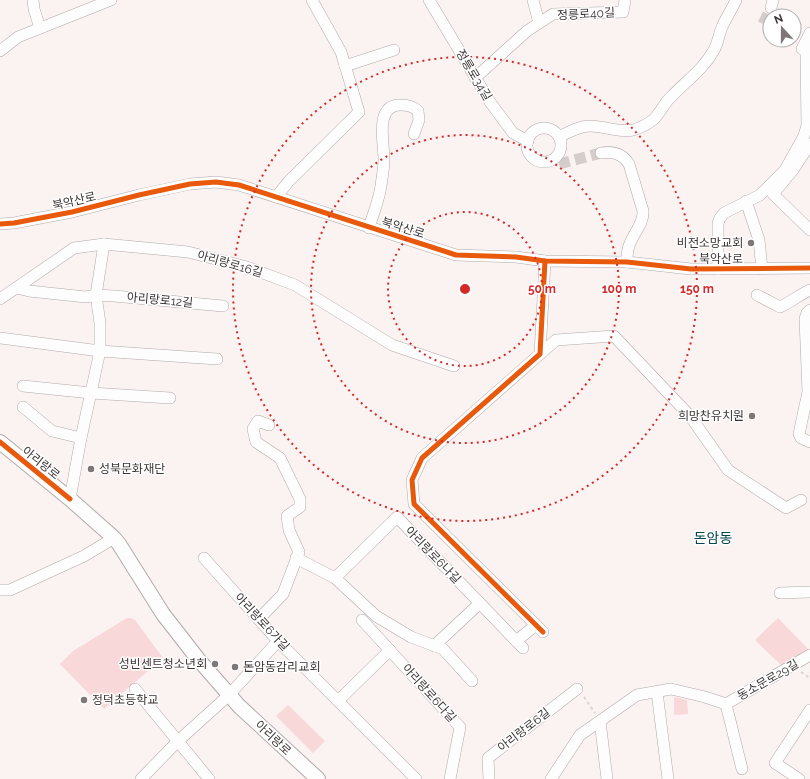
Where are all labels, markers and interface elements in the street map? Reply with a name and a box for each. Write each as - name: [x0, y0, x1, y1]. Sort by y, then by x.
- street label: 정릉로40길: [557, 5, 615, 23]
- north arrow: [762, 8, 802, 48]
- text: N: [772, 12, 785, 27]
- street label: 정릉로34길: [453, 47, 495, 103]
- street label: 북악산로: [51, 189, 97, 213]
- street label: 북악산로: [380, 215, 426, 241]
- place label: 비전소망교회: [677, 236, 743, 250]
- marker: 비전소망교회: [746, 238, 756, 248]
- street label: 아리랑로16길: [196, 248, 264, 280]
- street label: 북악산로: [699, 252, 743, 266]
- centre of rings: [458, 282, 472, 296]
- text: 50 m: [528, 282, 556, 296]
- text: 100 m: [602, 282, 636, 296]
- text: 150 m: [680, 282, 714, 296]
- street label: 아리랑로12길: [126, 290, 194, 310]
- place label: 희망찬유치원: [678, 409, 744, 423]
- marker: 희망찬유치원: [747, 411, 757, 421]
- street label: 아리랑로: [19, 444, 63, 482]
- place label: 성북문화재단: [99, 462, 165, 476]
- marker: 성북문화재단: [86, 464, 96, 474]
- street label: 아리랑로6나길: [402, 524, 464, 586]
- district label: 돈암동: [694, 530, 732, 546]
- street label: 아리랑로6가길: [232, 590, 292, 654]
- place label: 성빈센트청소년회: [119, 657, 207, 671]
- street label: 동소문로29길: [735, 657, 801, 703]
- marker: 성빈센트청소년회: [210, 659, 220, 669]
- place label: 돈암동감리교회: [243, 660, 320, 674]
- street label: 아리랑로6다길: [399, 661, 459, 725]
- marker: 돈암동감리교회: [230, 662, 240, 672]
- place label: 정덕초등학교: [92, 693, 158, 707]
- marker: 정덕초등학교: [79, 695, 89, 705]
- street label: 아리랑로6길: [495, 705, 553, 755]
- street label: 아리랑로: [252, 718, 294, 758]

